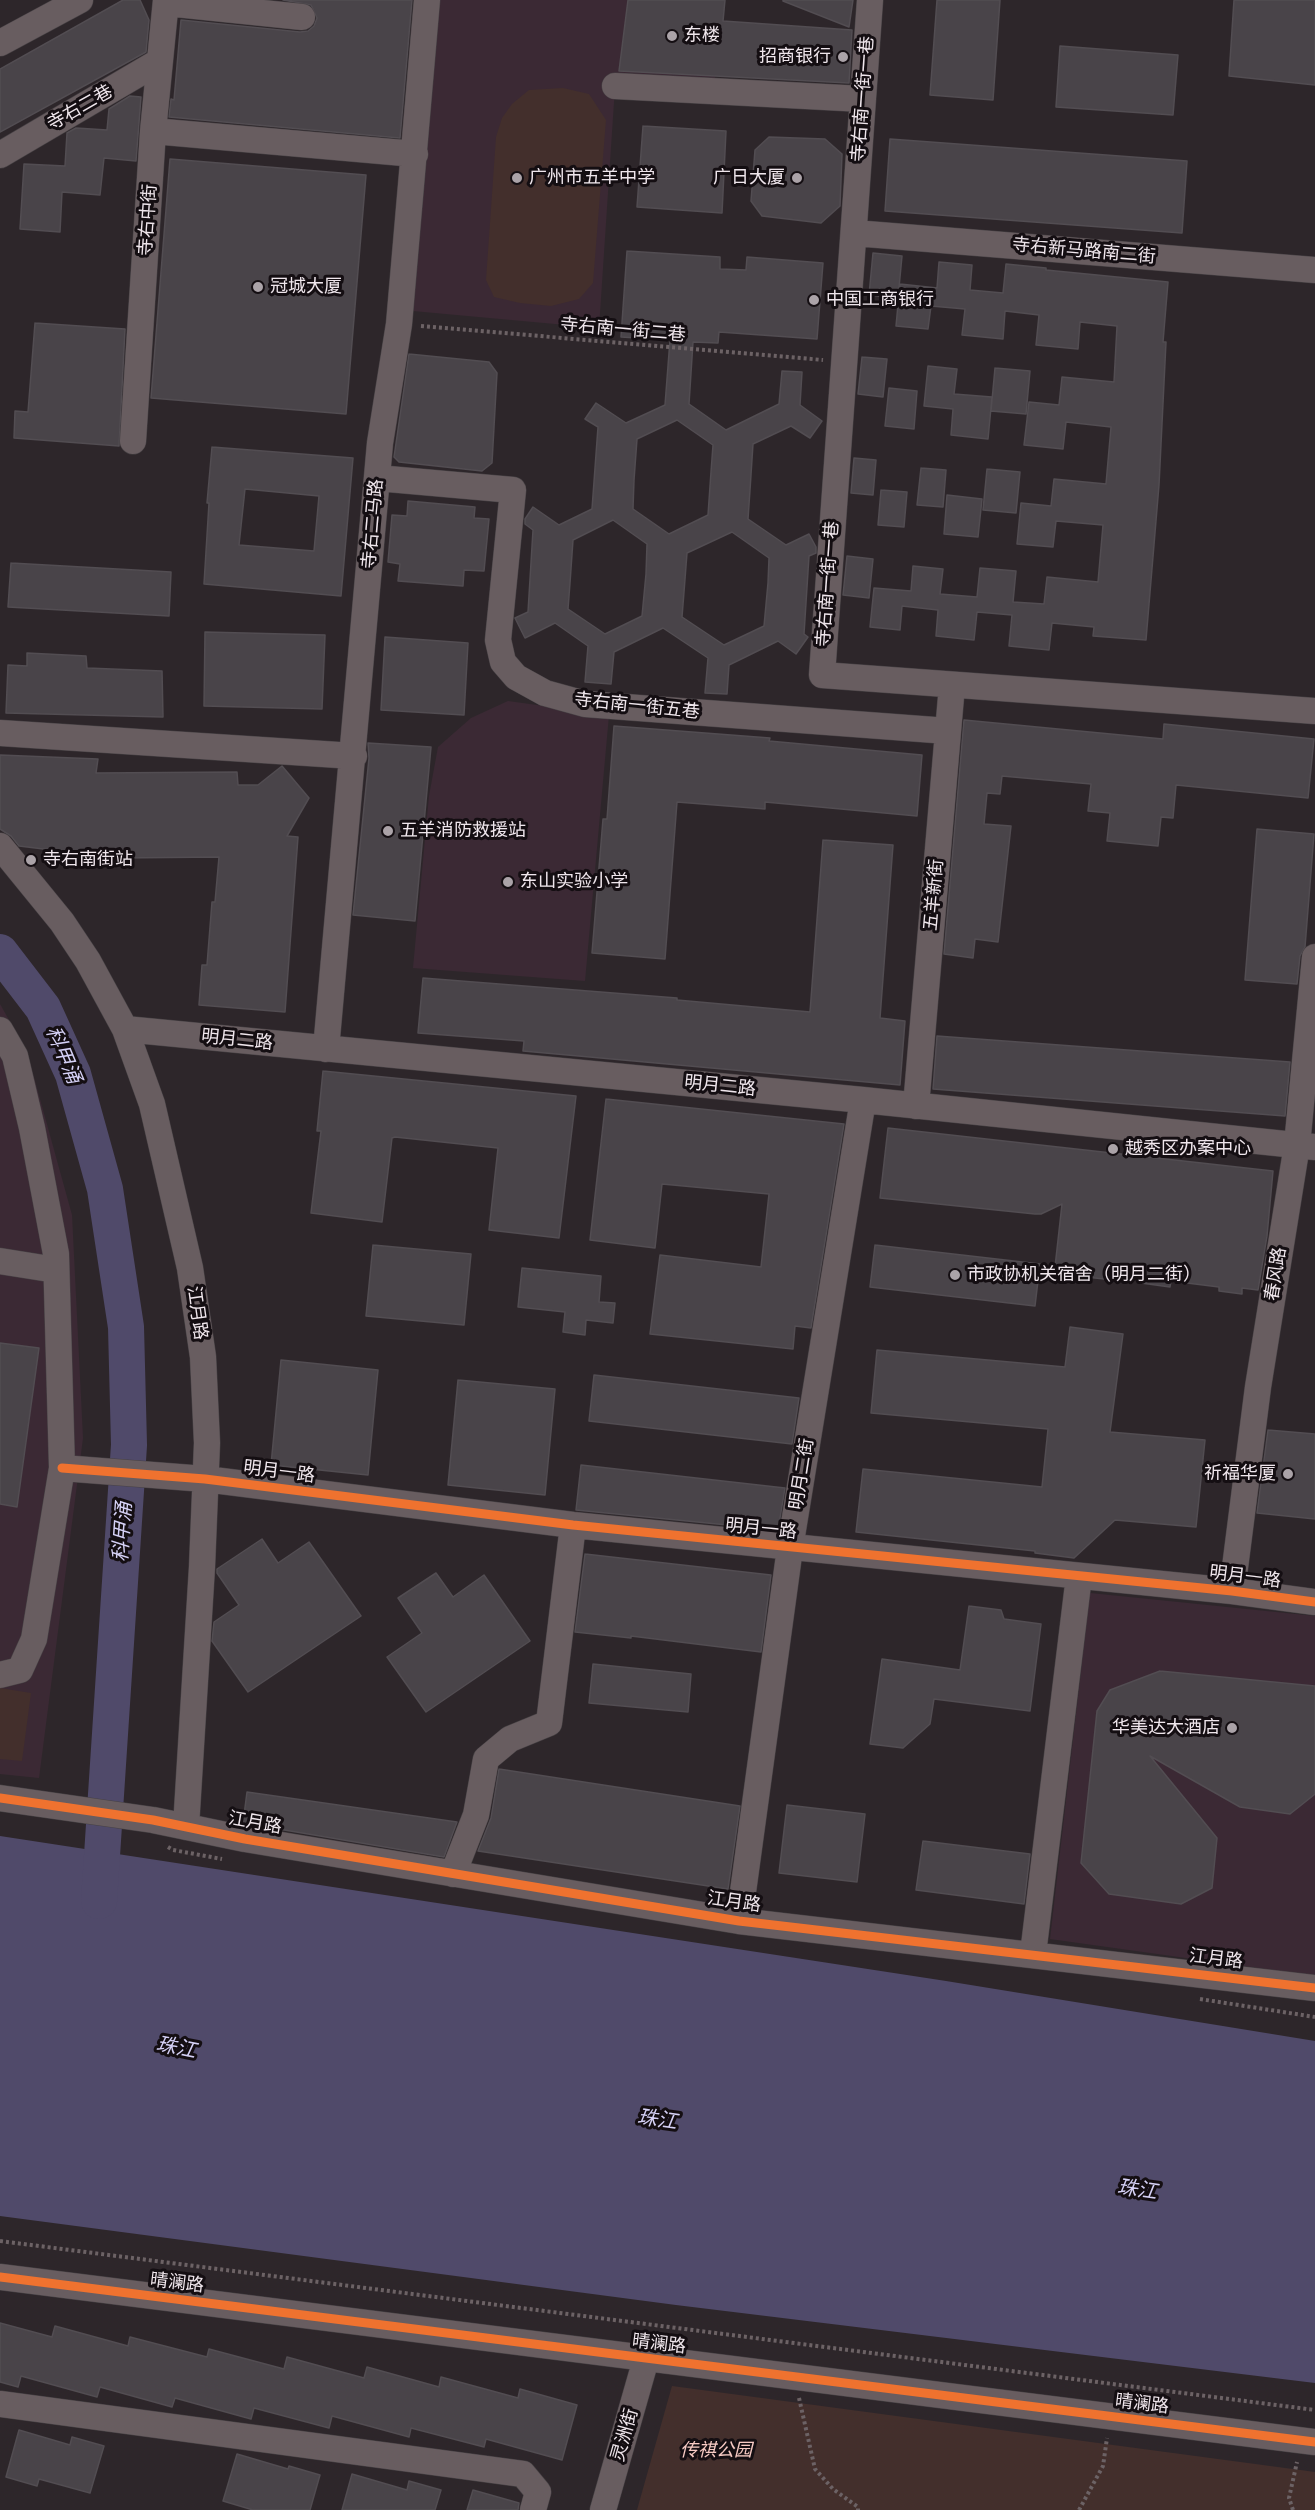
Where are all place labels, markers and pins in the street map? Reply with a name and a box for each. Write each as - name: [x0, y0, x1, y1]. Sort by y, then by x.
- place label: 东楼: [684, 25, 720, 47]
- marker: 东楼: [665, 29, 679, 43]
- place label: 招商银行: [759, 46, 831, 68]
- marker: 招商银行: [836, 50, 850, 64]
- place label: 广州市五羊中学: [529, 167, 655, 189]
- place label: 广日大厦: [713, 167, 785, 189]
- marker: 广州市五羊中学: [510, 171, 524, 185]
- marker: 广日大厦: [790, 171, 804, 185]
- place label: 冠城大厦: [270, 276, 342, 298]
- marker: 冠城大厦: [251, 280, 265, 294]
- place label: 中国工商银行: [826, 289, 934, 311]
- marker: 中国工商银行: [807, 293, 821, 307]
- place label: 五羊消防救援站: [400, 820, 526, 842]
- marker: 五羊消防救援站: [381, 824, 395, 838]
- place label: 寺右南街站: [43, 849, 133, 871]
- marker: 寺右南街站: [24, 853, 38, 867]
- place label: 东山实验小学: [520, 871, 628, 893]
- marker: 东山实验小学: [501, 875, 515, 889]
- place label: 越秀区办案中心: [1125, 1138, 1251, 1160]
- marker: 越秀区办案中心: [1106, 1142, 1120, 1156]
- place label: 市政协机关宿舍（明月二街）: [967, 1264, 1201, 1286]
- marker: 市政协机关宿舍（明月二街）: [948, 1268, 962, 1282]
- place label: 祈福华厦: [1204, 1463, 1276, 1485]
- marker: 祈福华厦: [1281, 1467, 1295, 1481]
- place label: 华美达大酒店: [1112, 1717, 1220, 1739]
- marker: 华美达大酒店: [1225, 1721, 1239, 1735]

